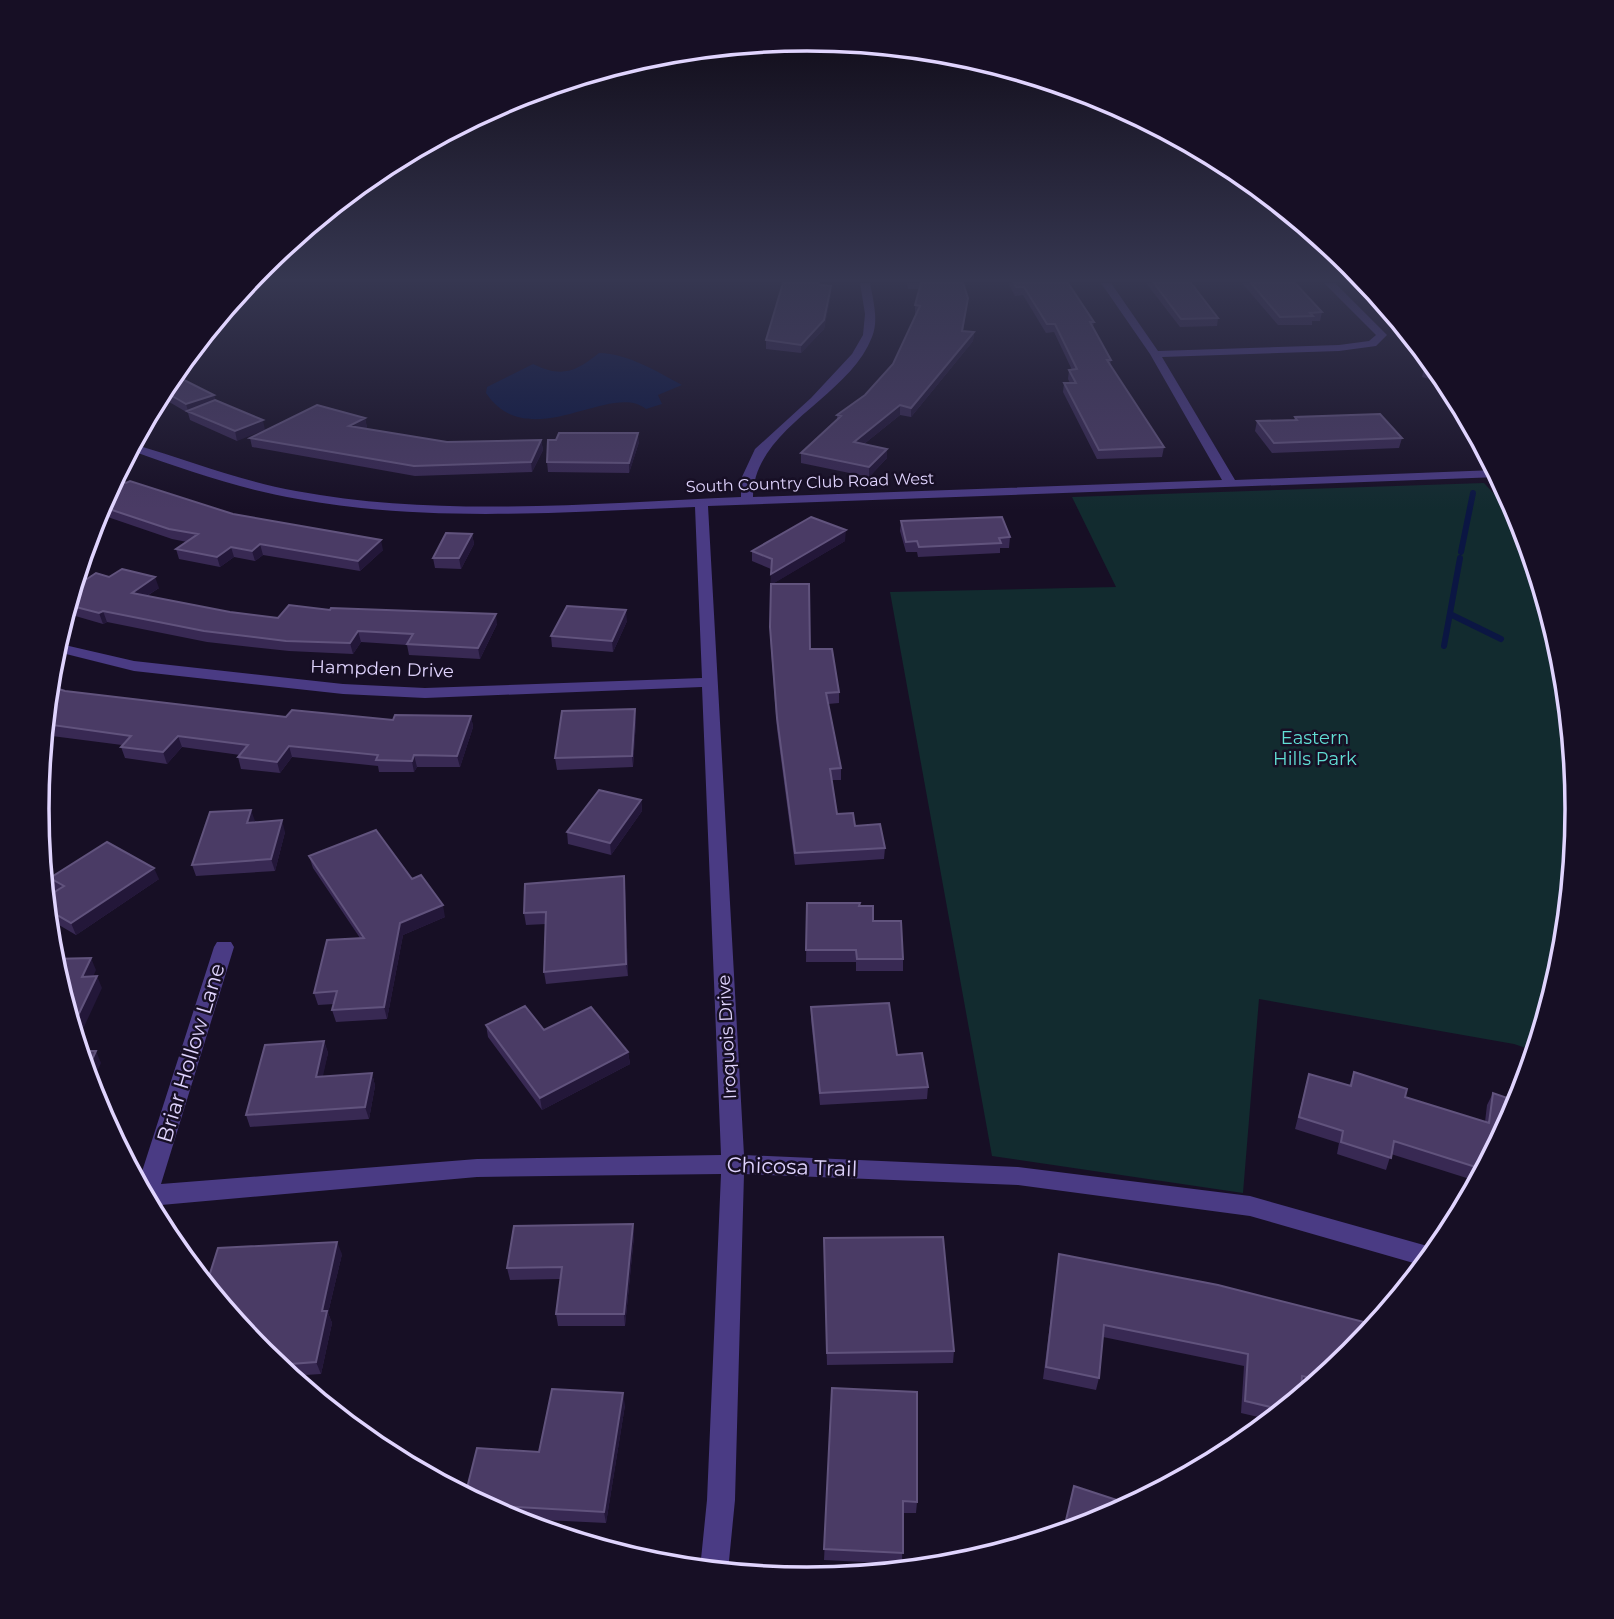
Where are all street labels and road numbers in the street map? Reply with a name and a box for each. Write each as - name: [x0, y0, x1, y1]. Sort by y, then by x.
- street label: South Country Club Road West: [685, 469, 935, 496]
- street label: Hampden Drive: [310, 655, 454, 683]
- street label: Briar Hollow Lane: [151, 960, 230, 1145]
- street label: Iroquois Drive: [713, 974, 741, 1100]
- street label: Chicosa Trail: [726, 1152, 858, 1181]

